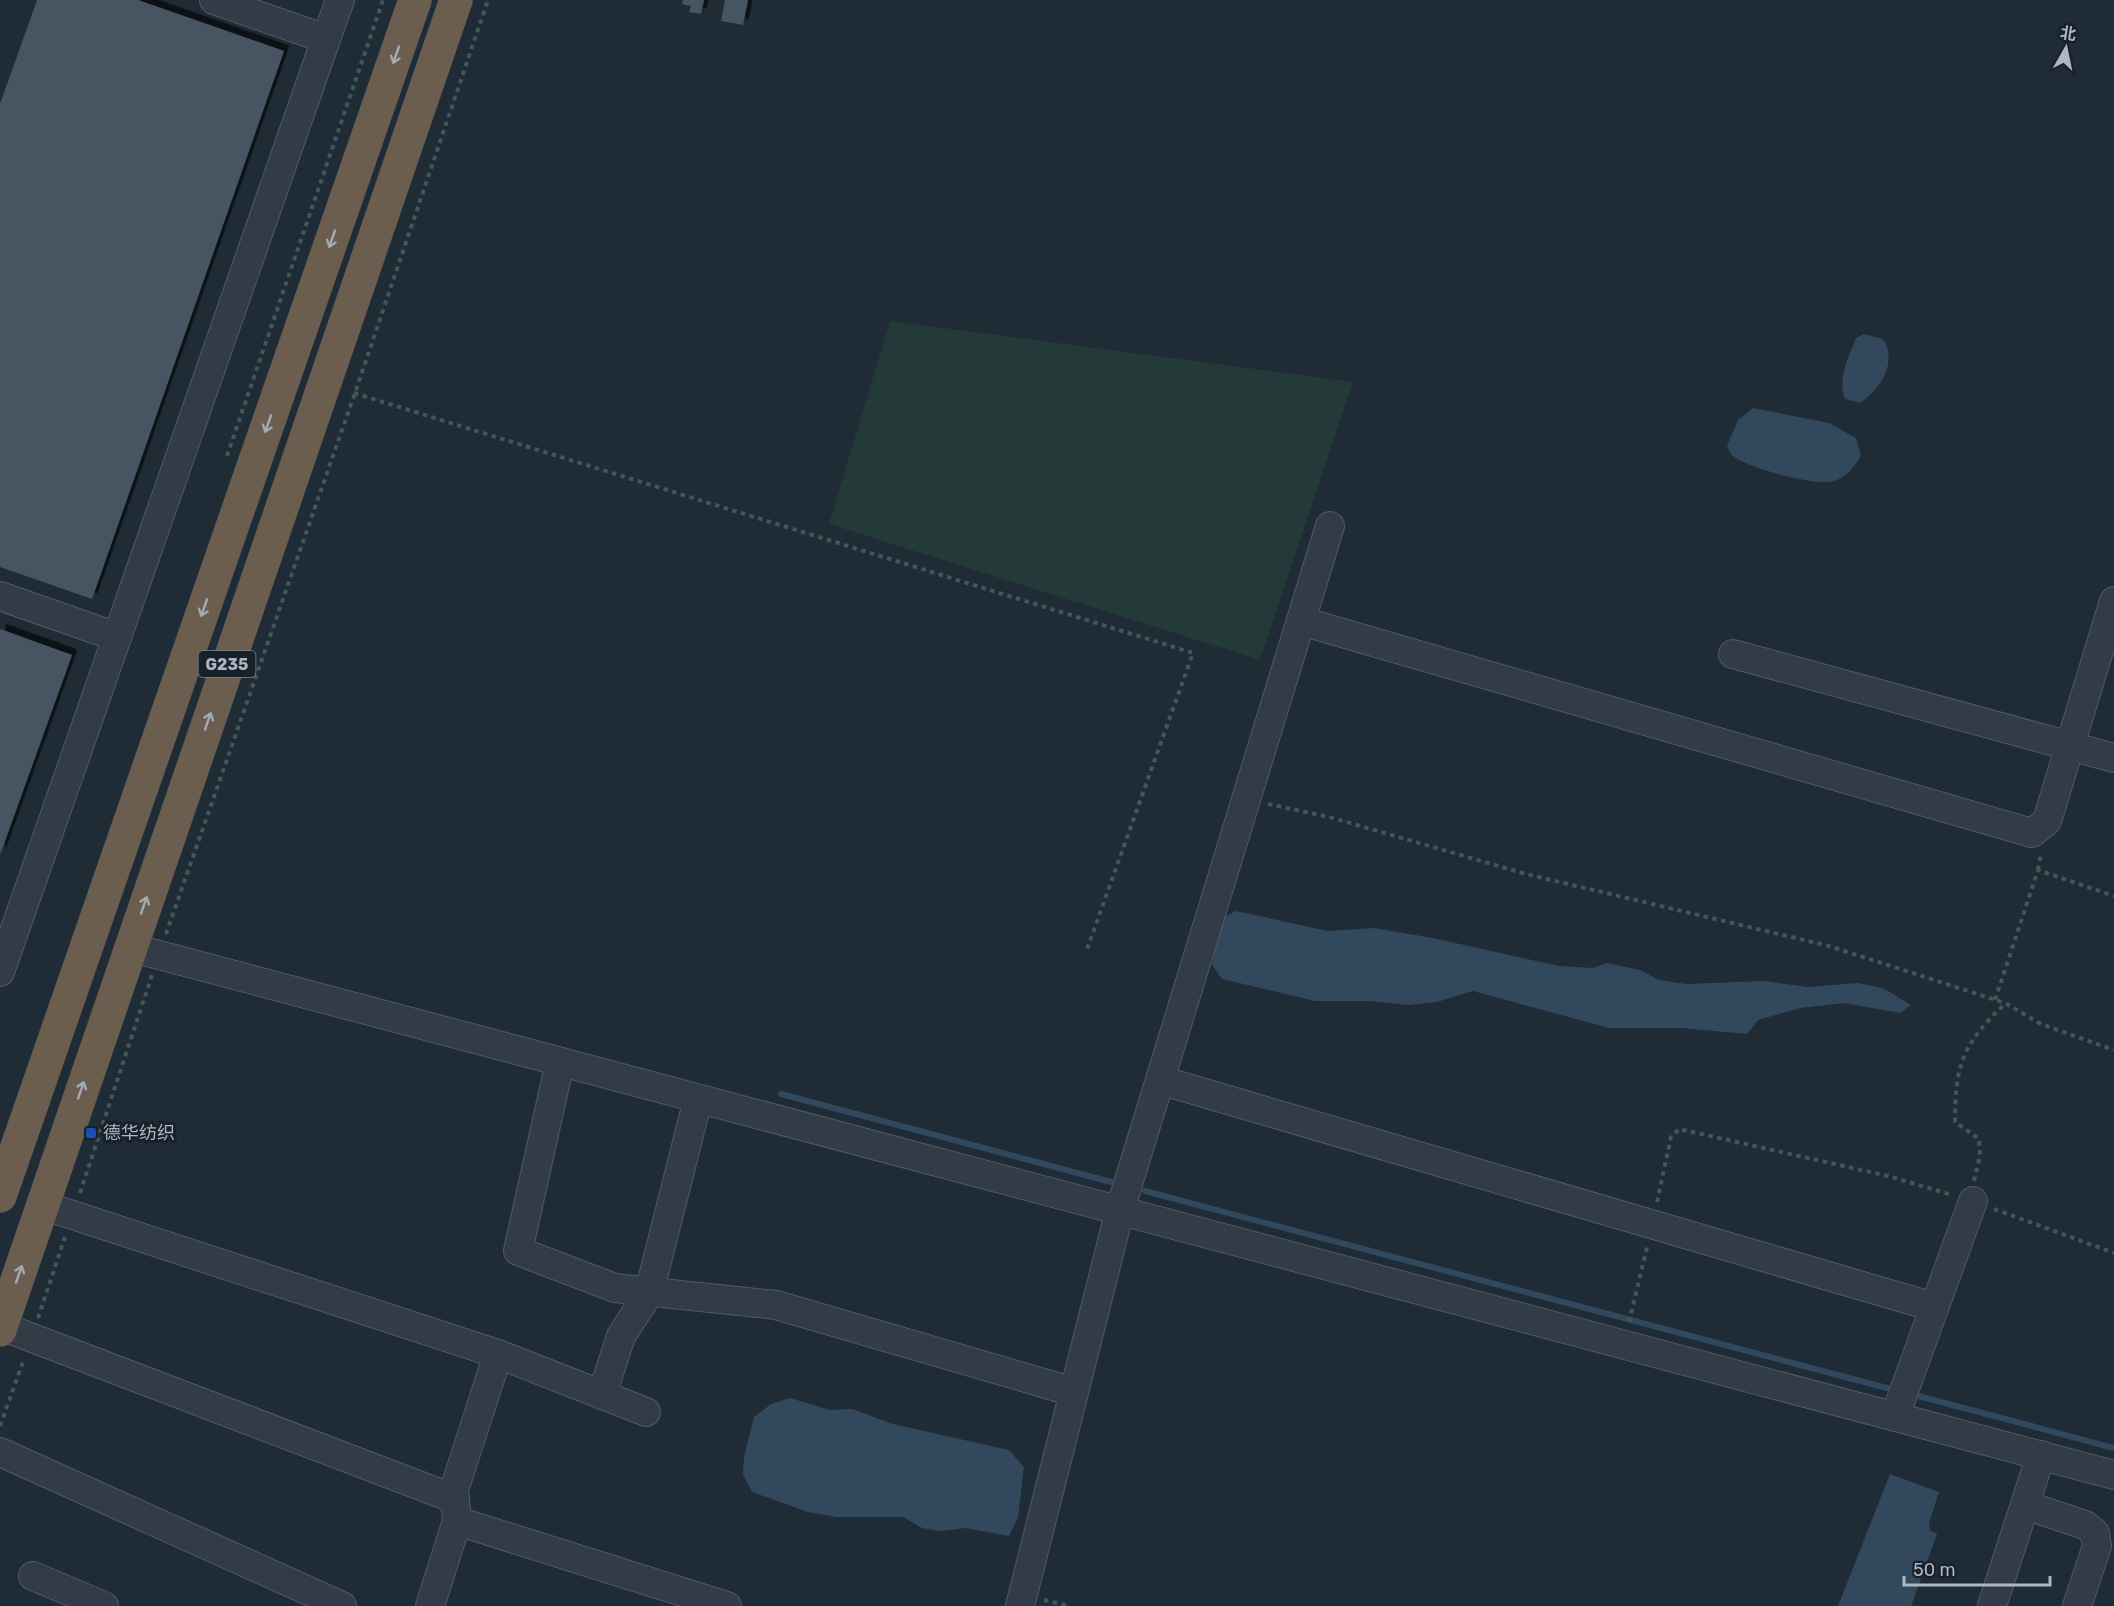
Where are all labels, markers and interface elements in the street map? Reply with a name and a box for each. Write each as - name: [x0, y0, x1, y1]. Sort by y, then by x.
- north arrow: [2036, 18, 2096, 78]
- text: 北: [2059, 23, 2078, 44]
- one-way arrow: [390, 45, 401, 64]
- one-way arrow: [326, 230, 337, 248]
- one-way arrow: [262, 414, 273, 433]
- one-way arrow: [198, 598, 209, 617]
- road number: G235: [198, 651, 256, 677]
- one-way arrow: [203, 712, 214, 731]
- one-way arrow: [139, 896, 150, 915]
- one-way arrow: [77, 1081, 88, 1100]
- place label: 德华纺织: [103, 1122, 175, 1144]
- marker: 德华纺织: [84, 1126, 98, 1140]
- one-way arrow: [14, 1265, 25, 1284]
- scale bar: [1904, 1549, 2050, 1587]
- text: 50 m: [1913, 1559, 1956, 1581]

